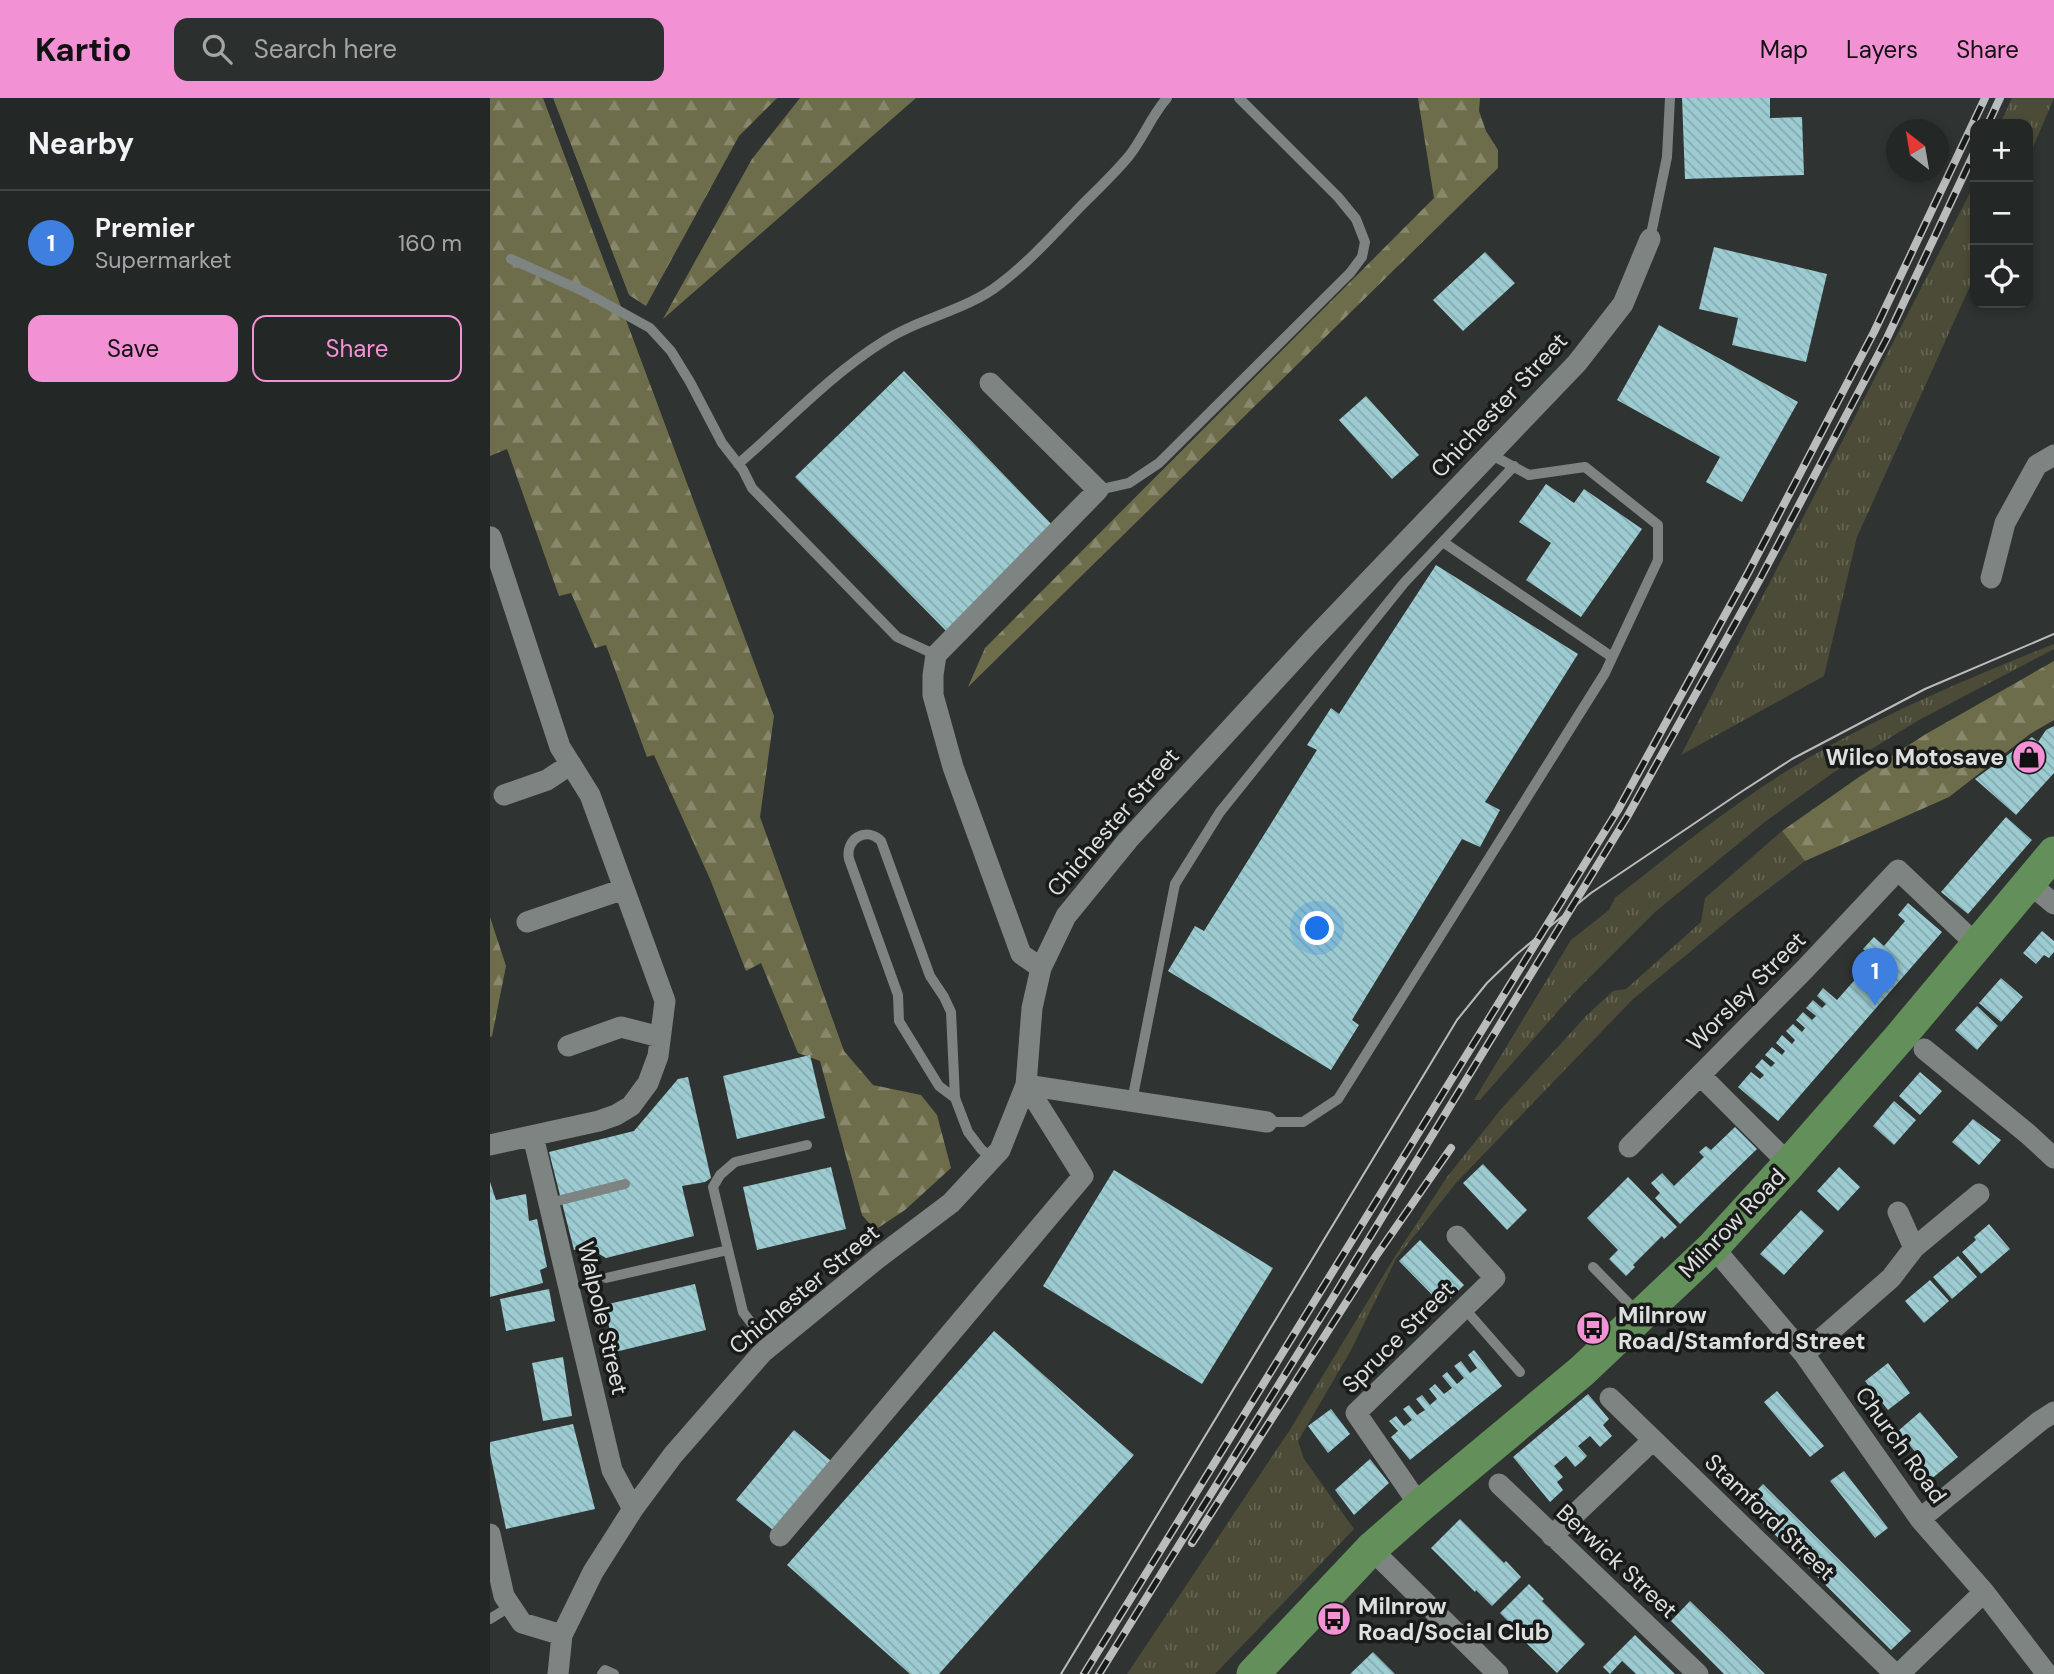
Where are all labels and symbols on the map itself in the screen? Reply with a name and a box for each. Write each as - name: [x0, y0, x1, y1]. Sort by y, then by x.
- north arrow: [1886, 119, 1949, 182]
- street label: Chichester Street: [1424, 326, 1574, 484]
- shop icon: Wilco Motosave: [2010, 738, 2048, 776]
- street label: Chichester Street: [1040, 741, 1186, 903]
- place label: Wilco Motosave: [1825, 742, 2004, 772]
- your location: [1300, 911, 1334, 945]
- street label: Worsley Street: [1680, 925, 1812, 1057]
- pin: 1: [1852, 948, 1898, 1006]
- street label: Milnrow Road: [1672, 1162, 1792, 1284]
- street label: Chichester Street: [723, 1217, 885, 1361]
- street label: Walpole Street: [571, 1238, 635, 1398]
- street label: Spruce Street: [1335, 1274, 1461, 1400]
- place label: Milnrow Road/Stamford Street: [1618, 1300, 1866, 1356]
- bus stop icon: Milnrow Road/Stamford Street: [1574, 1309, 1612, 1347]
- street label: Church Road: [1849, 1381, 1953, 1509]
- street label: Stamford Street: [1698, 1447, 1842, 1587]
- street label: Berwick Street: [1550, 1497, 1684, 1625]
- place label: Milnrow Road/Social Club: [1358, 1591, 1550, 1647]
- bus stop icon: Milnrow Road/Social Club: [1315, 1600, 1353, 1638]

